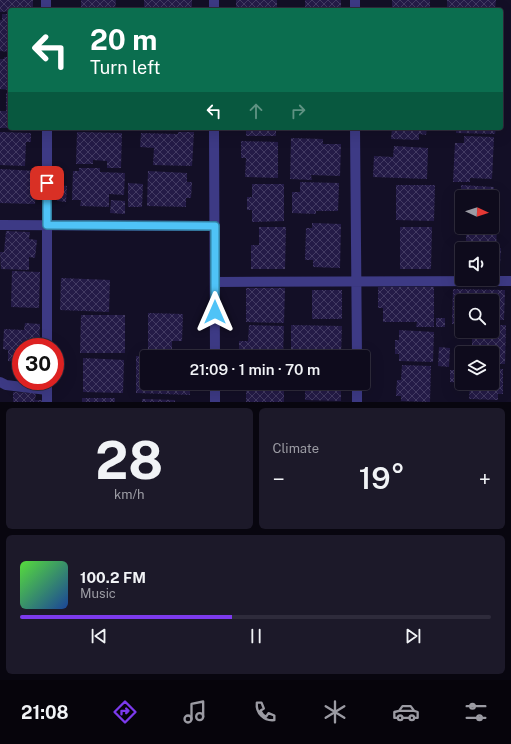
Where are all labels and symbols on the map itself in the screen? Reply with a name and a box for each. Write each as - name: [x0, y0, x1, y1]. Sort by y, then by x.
- pin: [30, 166, 64, 200]
- north arrow: [455, 190, 499, 234]
- position arrow: [194, 291, 236, 333]
- speed limit sign: 30: [12, 338, 64, 390]

